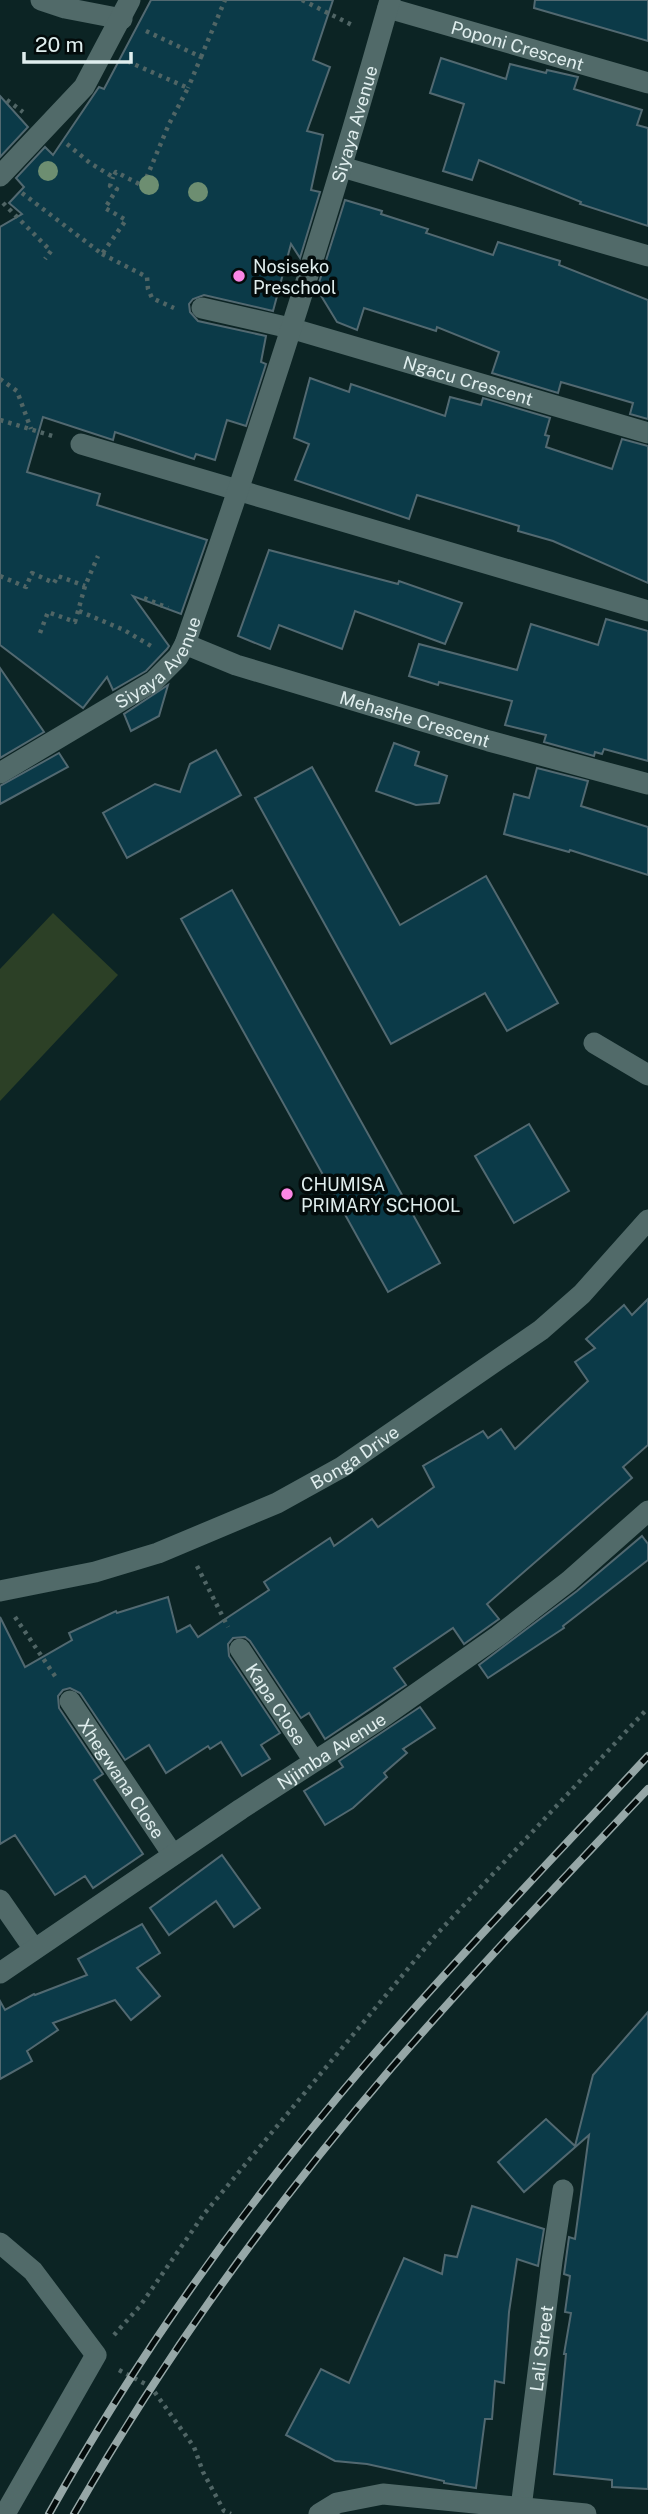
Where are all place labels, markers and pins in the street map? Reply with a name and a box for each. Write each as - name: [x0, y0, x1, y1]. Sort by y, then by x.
- place label: Nosiseko Preschool: [253, 256, 336, 298]
- marker: Nosiseko Preschool: [231, 268, 247, 284]
- place label: CHUMISA PRIMARY SCHOOL: [301, 1174, 460, 1216]
- marker: CHUMISA PRIMARY SCHOOL: [279, 1186, 295, 1202]

